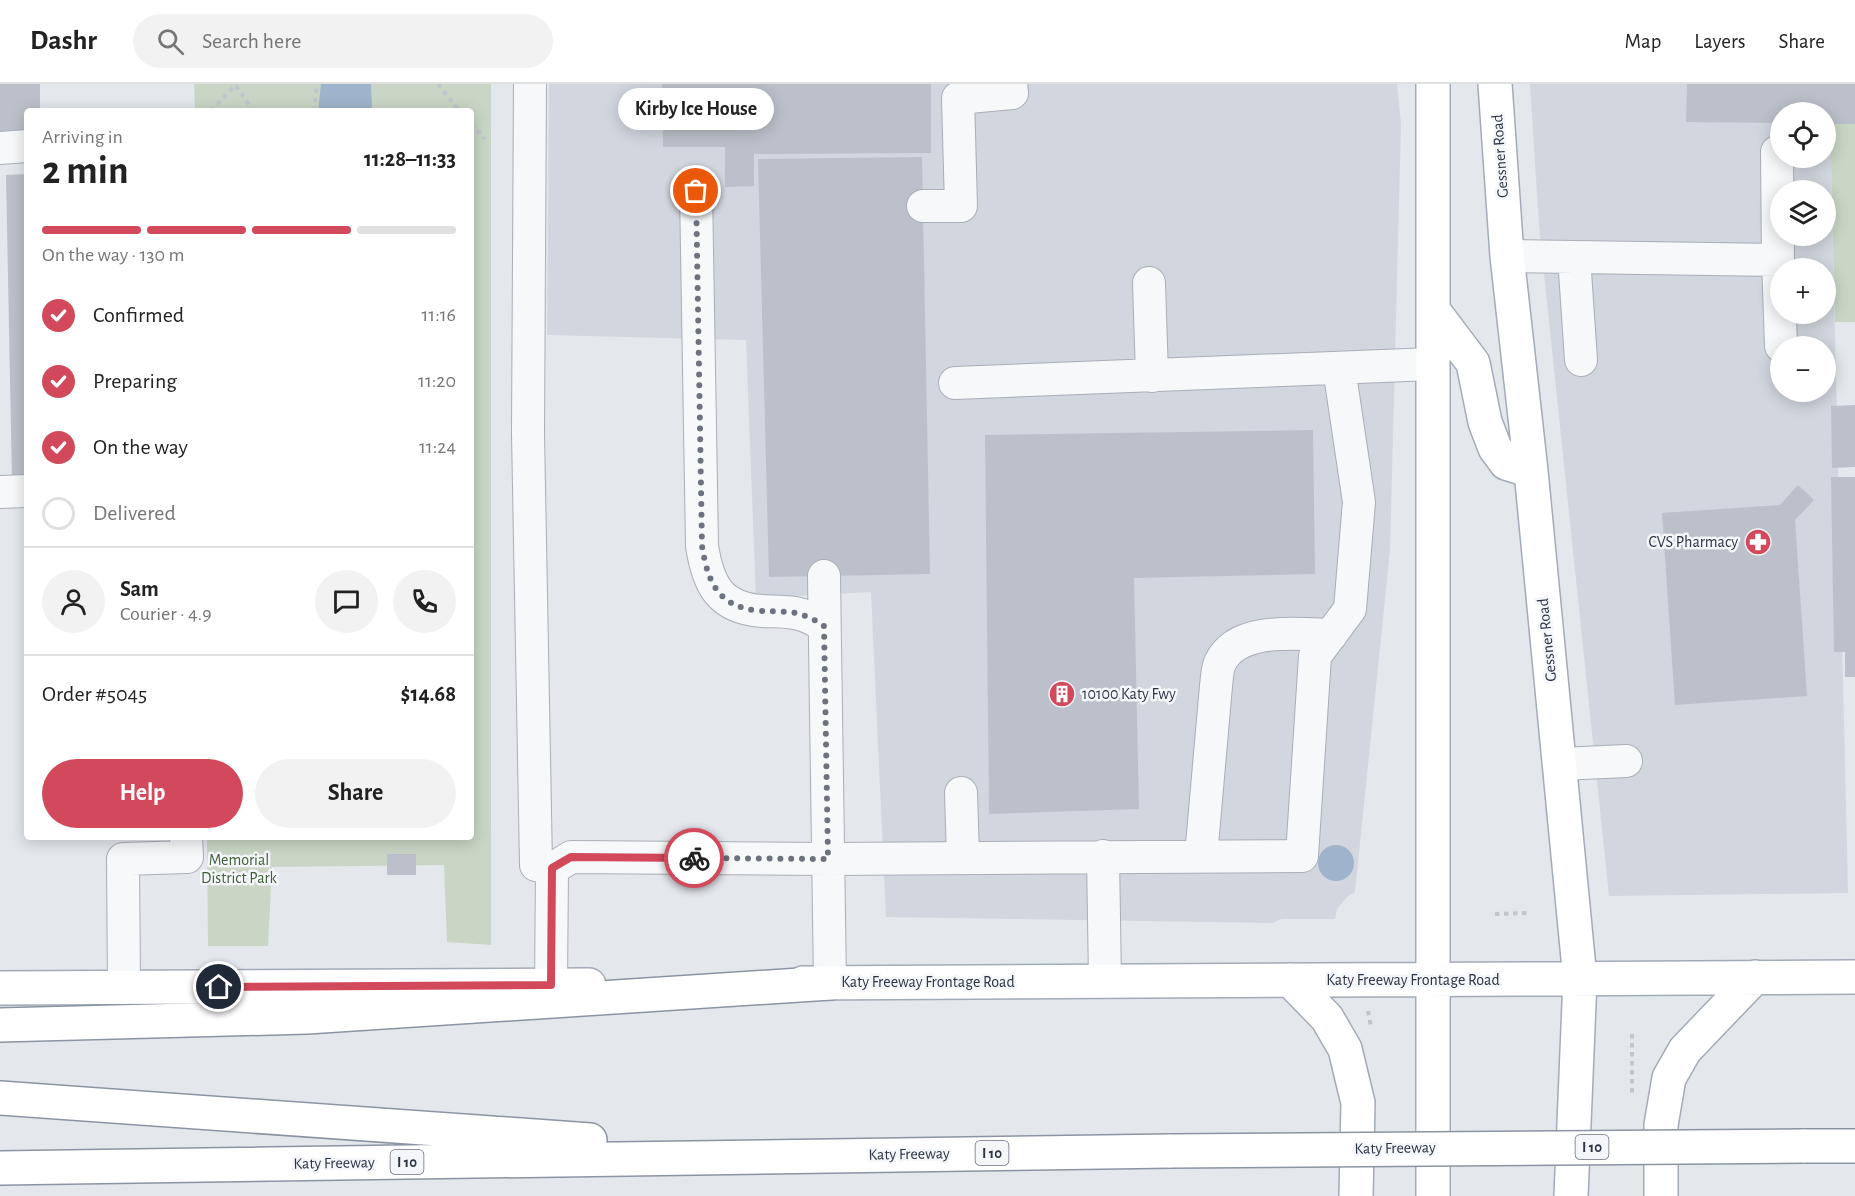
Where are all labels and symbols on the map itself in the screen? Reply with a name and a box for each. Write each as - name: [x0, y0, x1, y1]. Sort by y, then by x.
- callout: Kirby Ice House: [618, 89, 774, 131]
- street label: Gessner Road: [1489, 114, 1511, 198]
- pin: [670, 165, 721, 216]
- pharmacy icon: CVS Pharmacy: [1743, 527, 1773, 557]
- place label: CVS Pharmacy: [1648, 534, 1738, 551]
- street label: Gessner Road: [1535, 598, 1559, 682]
- building icon: 10100 Katy Fwy: [1047, 679, 1077, 709]
- place label: 10100 Katy Fwy: [1082, 686, 1176, 703]
- courier: [664, 828, 724, 888]
- park label: Memorial District Park: [201, 852, 278, 886]
- pin: [193, 961, 244, 1012]
- street label: Katy Freeway Frontage Road: [1326, 972, 1500, 989]
- street label: Katy Freeway Frontage Road: [841, 974, 1015, 991]
- road number: I 10: [1576, 1135, 1608, 1159]
- street label: Katy Freeway: [1354, 1139, 1436, 1158]
- road number: I 10: [976, 1141, 1008, 1165]
- street label: Katy Freeway: [868, 1145, 950, 1164]
- road number: I 10: [390, 1150, 424, 1174]
- street label: Katy Freeway: [293, 1154, 375, 1173]

